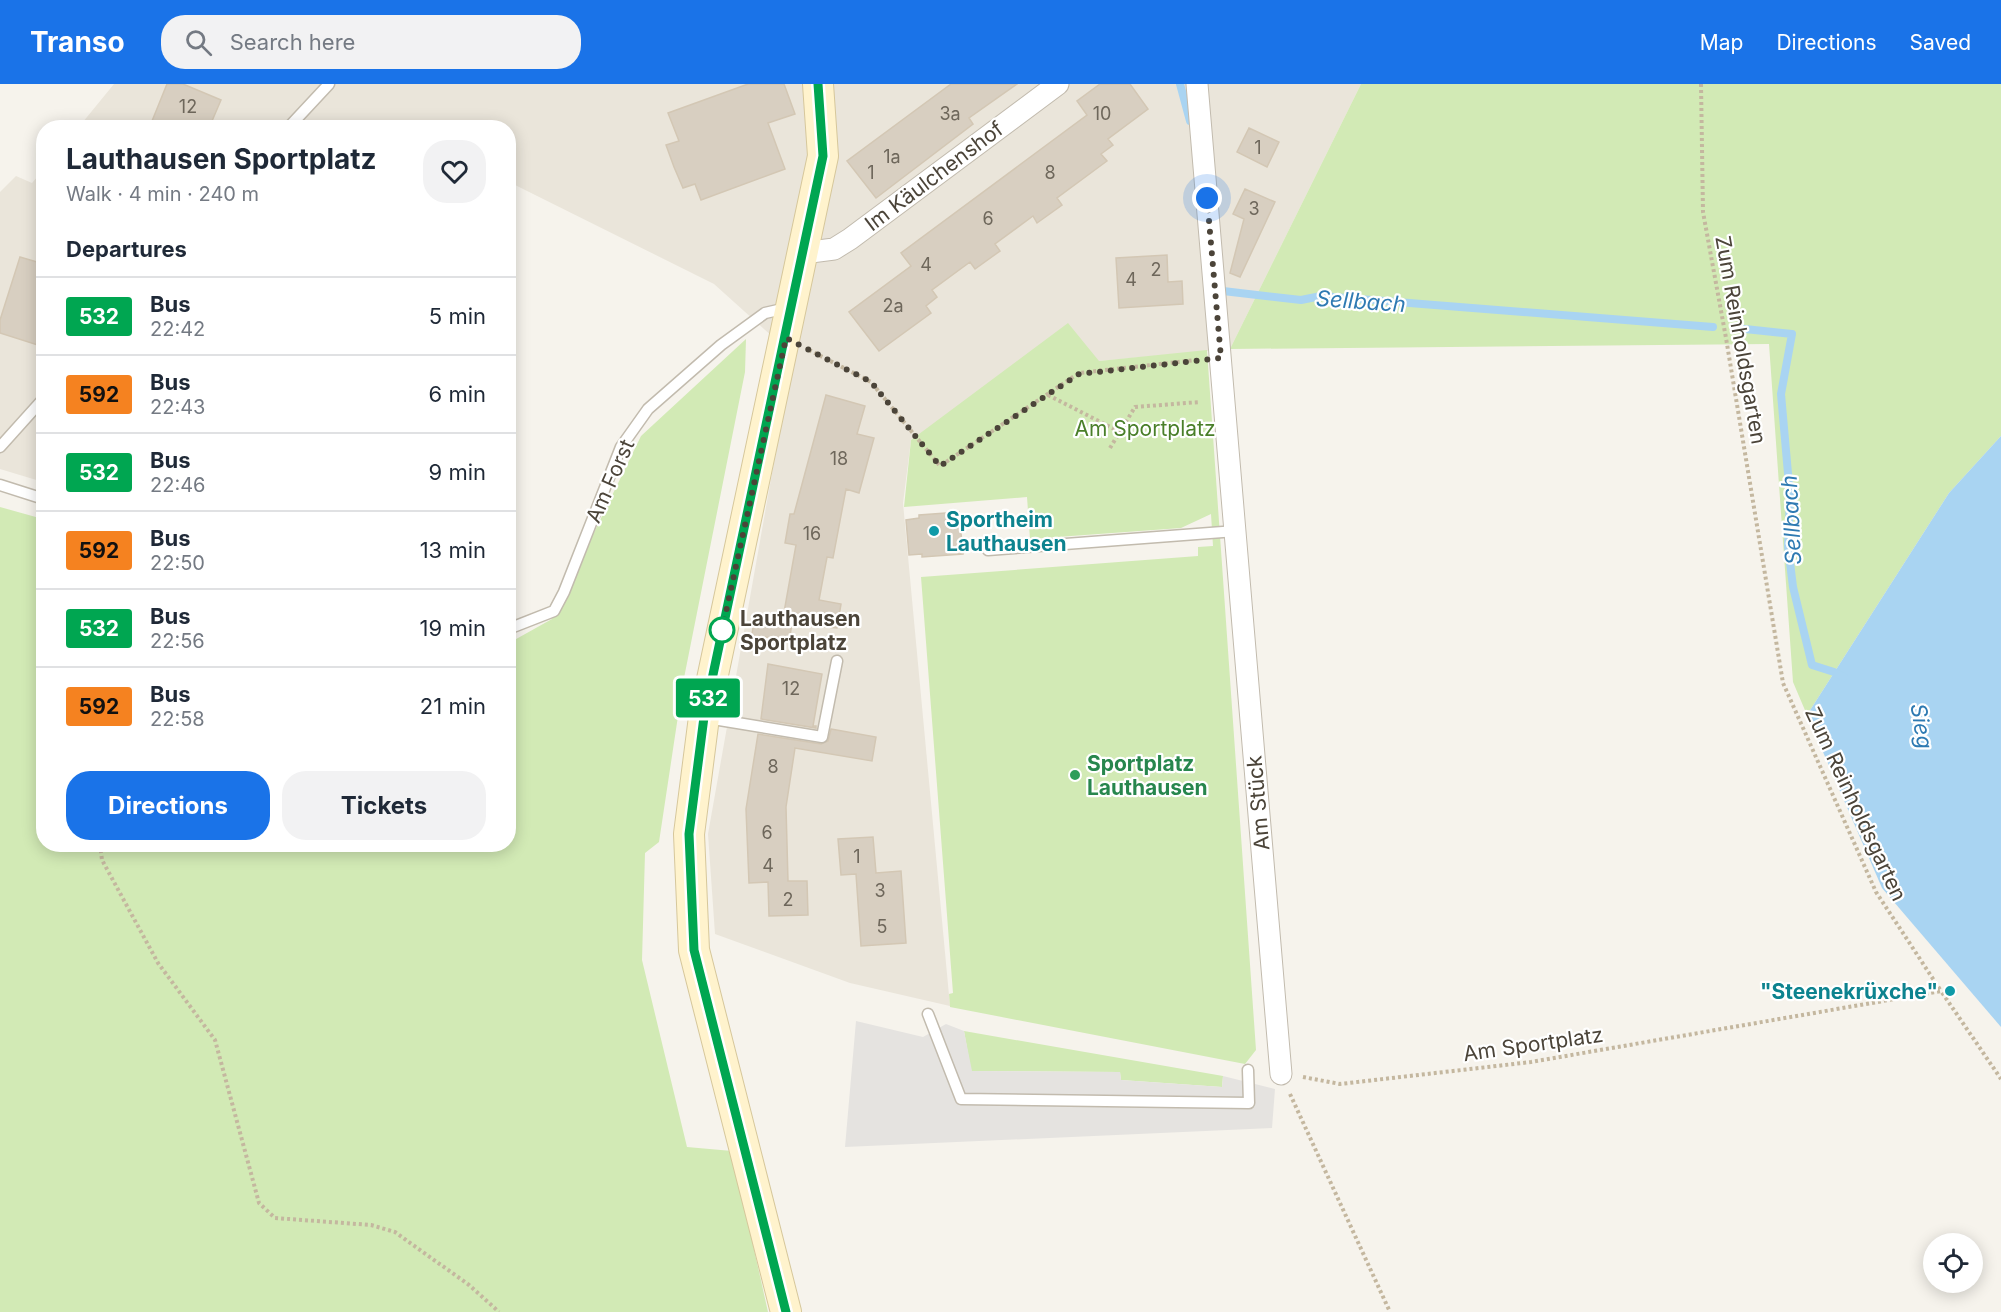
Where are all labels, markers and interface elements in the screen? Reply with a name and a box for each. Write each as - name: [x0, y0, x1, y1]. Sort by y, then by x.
- search box: [161, 15, 581, 69]
- text: Transo: [30, 25, 125, 59]
- icon: search: [182, 26, 215, 59]
- text: Search here: [230, 29, 355, 55]
- text: Map: [1700, 30, 1743, 55]
- text: Directions: [1776, 30, 1877, 55]
- text: Saved: [1910, 30, 1971, 55]
- house number: 12: [179, 96, 197, 117]
- house number: 3a: [939, 103, 961, 124]
- house number: 10: [1093, 103, 1111, 124]
- street label: Im Käulchenshof: [860, 116, 1008, 236]
- house number: 1: [1254, 137, 1262, 158]
- button: heart: [423, 140, 486, 203]
- text: Lauthausen Sportplatz: [66, 142, 377, 176]
- house number: 1a: [883, 146, 901, 167]
- house number: 1: [867, 162, 875, 183]
- house number: 8: [1044, 162, 1056, 183]
- text: Walk · 4 min · 240 m: [66, 182, 259, 206]
- your location: [1192, 183, 1222, 213]
- house number: 3: [1248, 198, 1260, 219]
- house number: 6: [982, 208, 994, 229]
- street label: Zum Reinholdsgarten: [1710, 234, 1772, 446]
- text: Departures: [66, 236, 187, 262]
- house number: 4: [920, 254, 932, 275]
- house number: 2: [1151, 259, 1161, 280]
- house number: 4: [1125, 269, 1137, 290]
- water label: Sellbach: [1315, 285, 1407, 317]
- text: Bus: [150, 291, 191, 317]
- house number: 2a: [882, 295, 904, 316]
- text: 5 min: [429, 303, 486, 329]
- text: 532: [79, 304, 119, 329]
- text: 22:42: [150, 317, 205, 341]
- text: Bus: [150, 369, 191, 395]
- text: 6 min: [429, 381, 486, 407]
- text: 592: [79, 382, 119, 407]
- text: 22:43: [150, 395, 205, 419]
- park label: Am Sportplatz: [1074, 416, 1216, 441]
- street label: Am Forst: [581, 435, 640, 527]
- text: Bus: [150, 447, 191, 473]
- house number: 18: [830, 448, 848, 469]
- text: 9 min: [429, 459, 486, 485]
- text: 532: [79, 460, 119, 485]
- text: 22:46: [150, 473, 205, 497]
- water label: Sellbach: [1776, 474, 1806, 566]
- place label: Sportheim Lauthausen: [946, 507, 1067, 556]
- house number: 16: [803, 523, 821, 544]
- marker: Sportheim Lauthausen: [927, 524, 941, 538]
- text: Bus: [150, 525, 191, 551]
- text: 13 min: [420, 537, 486, 563]
- text: 592: [79, 538, 119, 563]
- text: 22:50: [150, 551, 205, 575]
- text: Bus: [150, 603, 191, 629]
- place label: Lauthausen Sportplatz: [740, 606, 861, 655]
- text: 19 min: [420, 615, 486, 641]
- text: 532: [79, 616, 119, 641]
- marker: Lauthausen Sportplatz: [709, 617, 735, 643]
- text: 22:56: [150, 629, 205, 653]
- line badge: 532: [674, 678, 742, 718]
- house number: 12: [782, 678, 800, 699]
- text: Bus: [150, 681, 191, 707]
- text: 532: [688, 686, 728, 711]
- text: 21 min: [420, 693, 486, 719]
- text: 592: [79, 694, 119, 719]
- water label: Sieg: [1906, 701, 1938, 751]
- street label: Zum Reinholdsgarten: [1800, 703, 1912, 905]
- text: 22:58: [150, 707, 205, 731]
- place label: Sportplatz Lauthausen: [1087, 751, 1208, 800]
- street label: Am Stück: [1241, 754, 1275, 851]
- house number: 8: [767, 756, 779, 777]
- marker: Sportplatz Lauthausen: [1068, 768, 1082, 782]
- button: Directions: [66, 771, 270, 840]
- button: Tickets: [282, 771, 486, 840]
- house number: 6: [761, 822, 773, 843]
- house number: 1: [853, 846, 861, 867]
- house number: 4: [762, 855, 774, 876]
- house number: 3: [874, 880, 886, 901]
- house number: 2: [783, 889, 793, 910]
- house number: 5: [877, 916, 887, 937]
- place label: "Steenekrüxche": [1760, 979, 1938, 1004]
- marker: "Steenekrüxche": [1943, 984, 1957, 998]
- street label: Am Sportplatz: [1461, 1022, 1605, 1066]
- map controls: [1923, 1233, 1983, 1293]
- button: locate: [1923, 1233, 1983, 1293]

